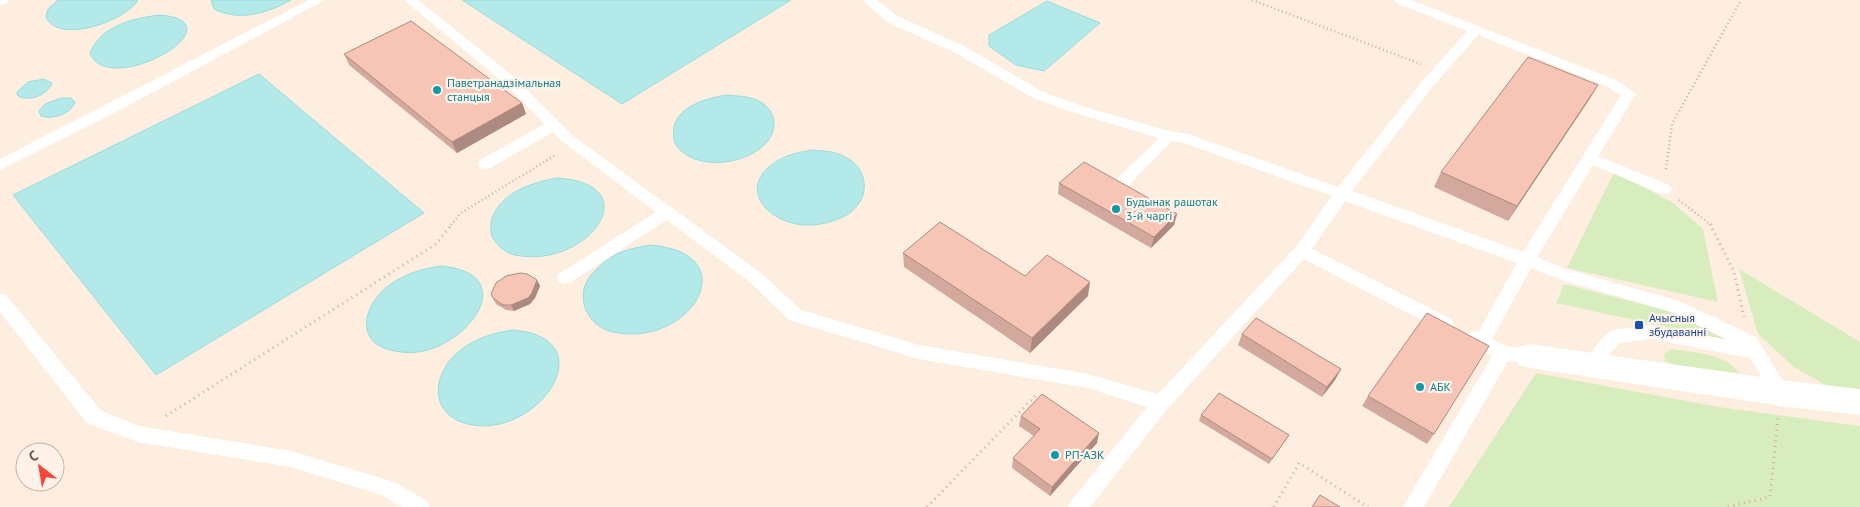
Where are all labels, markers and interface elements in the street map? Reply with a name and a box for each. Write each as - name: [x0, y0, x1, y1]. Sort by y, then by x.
- place label: Паветранадзімальная станцыя: [447, 75, 561, 104]
- marker: Паветранадзімальная станцыя: [431, 84, 443, 96]
- place label: Будынак рашотак 3-й чаргі: [1126, 194, 1218, 223]
- marker: Будынак рашотак 3-й чаргі: [1110, 203, 1122, 215]
- place label: Ачысныя збудаванні: [1649, 310, 1707, 339]
- marker: Ачысныя збудаванні: [1633, 319, 1645, 331]
- place label: АБК: [1430, 379, 1451, 394]
- marker: АБК: [1414, 381, 1426, 393]
- north arrow: [15, 442, 65, 492]
- text: С: [25, 446, 41, 466]
- place label: РП-АЗК: [1065, 447, 1104, 462]
- marker: РП-АЗК: [1049, 449, 1061, 461]

